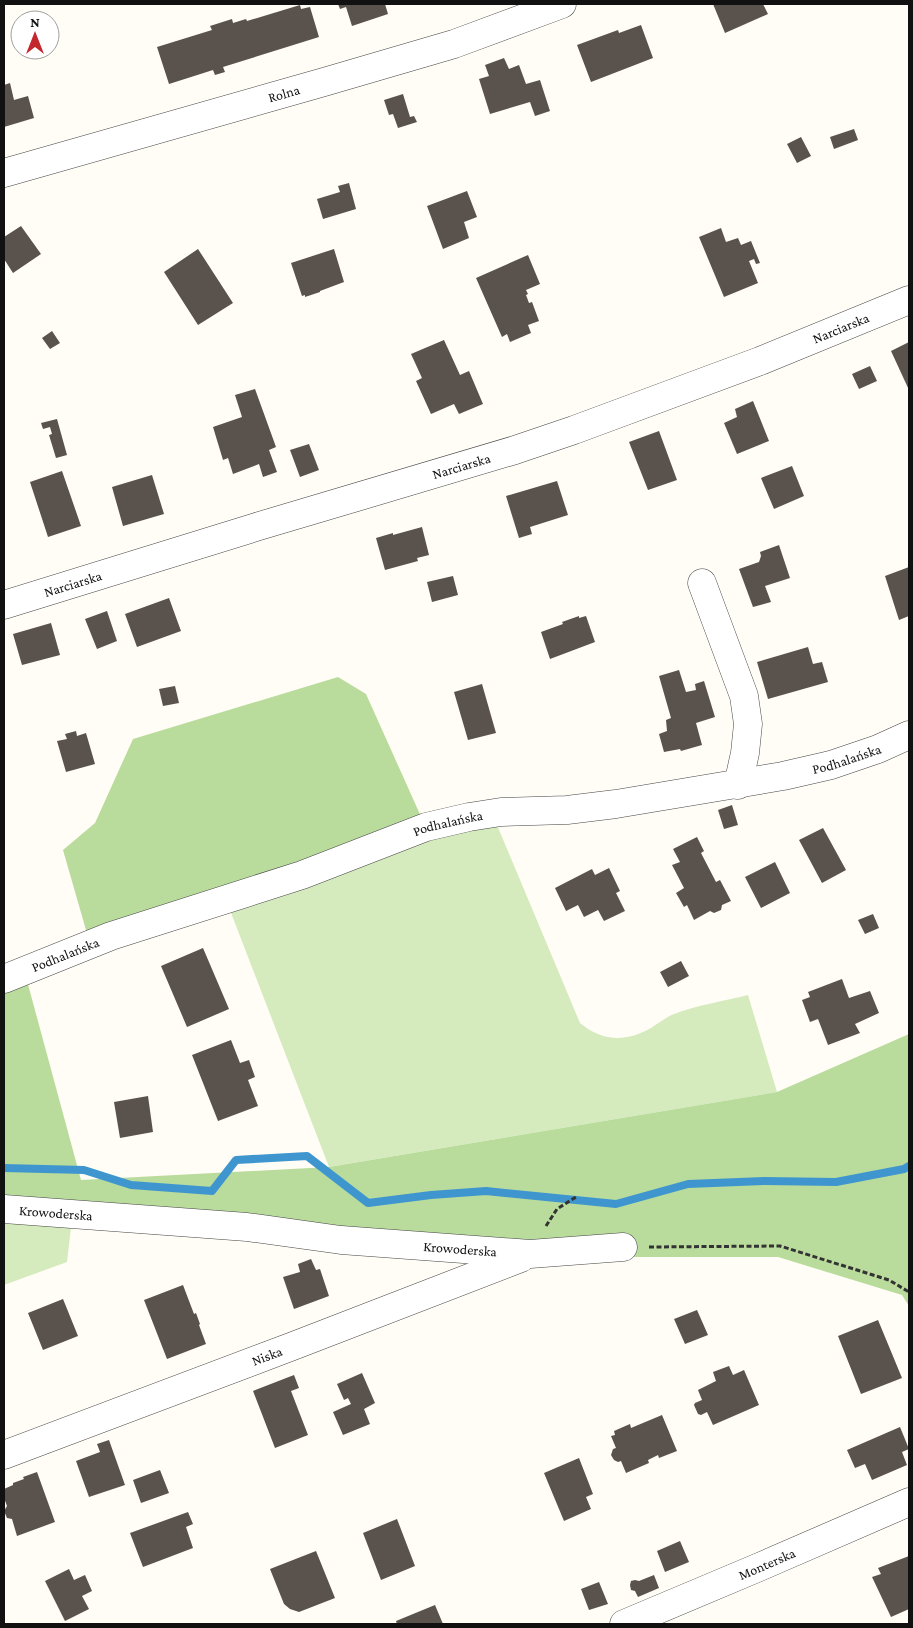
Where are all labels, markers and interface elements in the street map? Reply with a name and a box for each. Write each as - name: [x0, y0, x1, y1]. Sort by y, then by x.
- north arrow: [10, 10, 60, 60]
- text: N: [30, 14, 40, 30]
- street label: Rolna: [266, 81, 302, 106]
- street label: Narciarska: [810, 309, 872, 347]
- street label: Narciarska: [430, 450, 493, 482]
- street label: Narciarska: [42, 567, 104, 600]
- street label: Podhalańska: [811, 740, 884, 777]
- street label: Podhalańska: [411, 807, 484, 839]
- street label: Podhalańska: [29, 933, 102, 975]
- street label: Krowoderska: [18, 1202, 94, 1224]
- street label: Krowoderska: [423, 1238, 498, 1260]
- street label: Niska: [249, 1343, 285, 1369]
- street label: Monterska: [736, 1544, 798, 1583]

